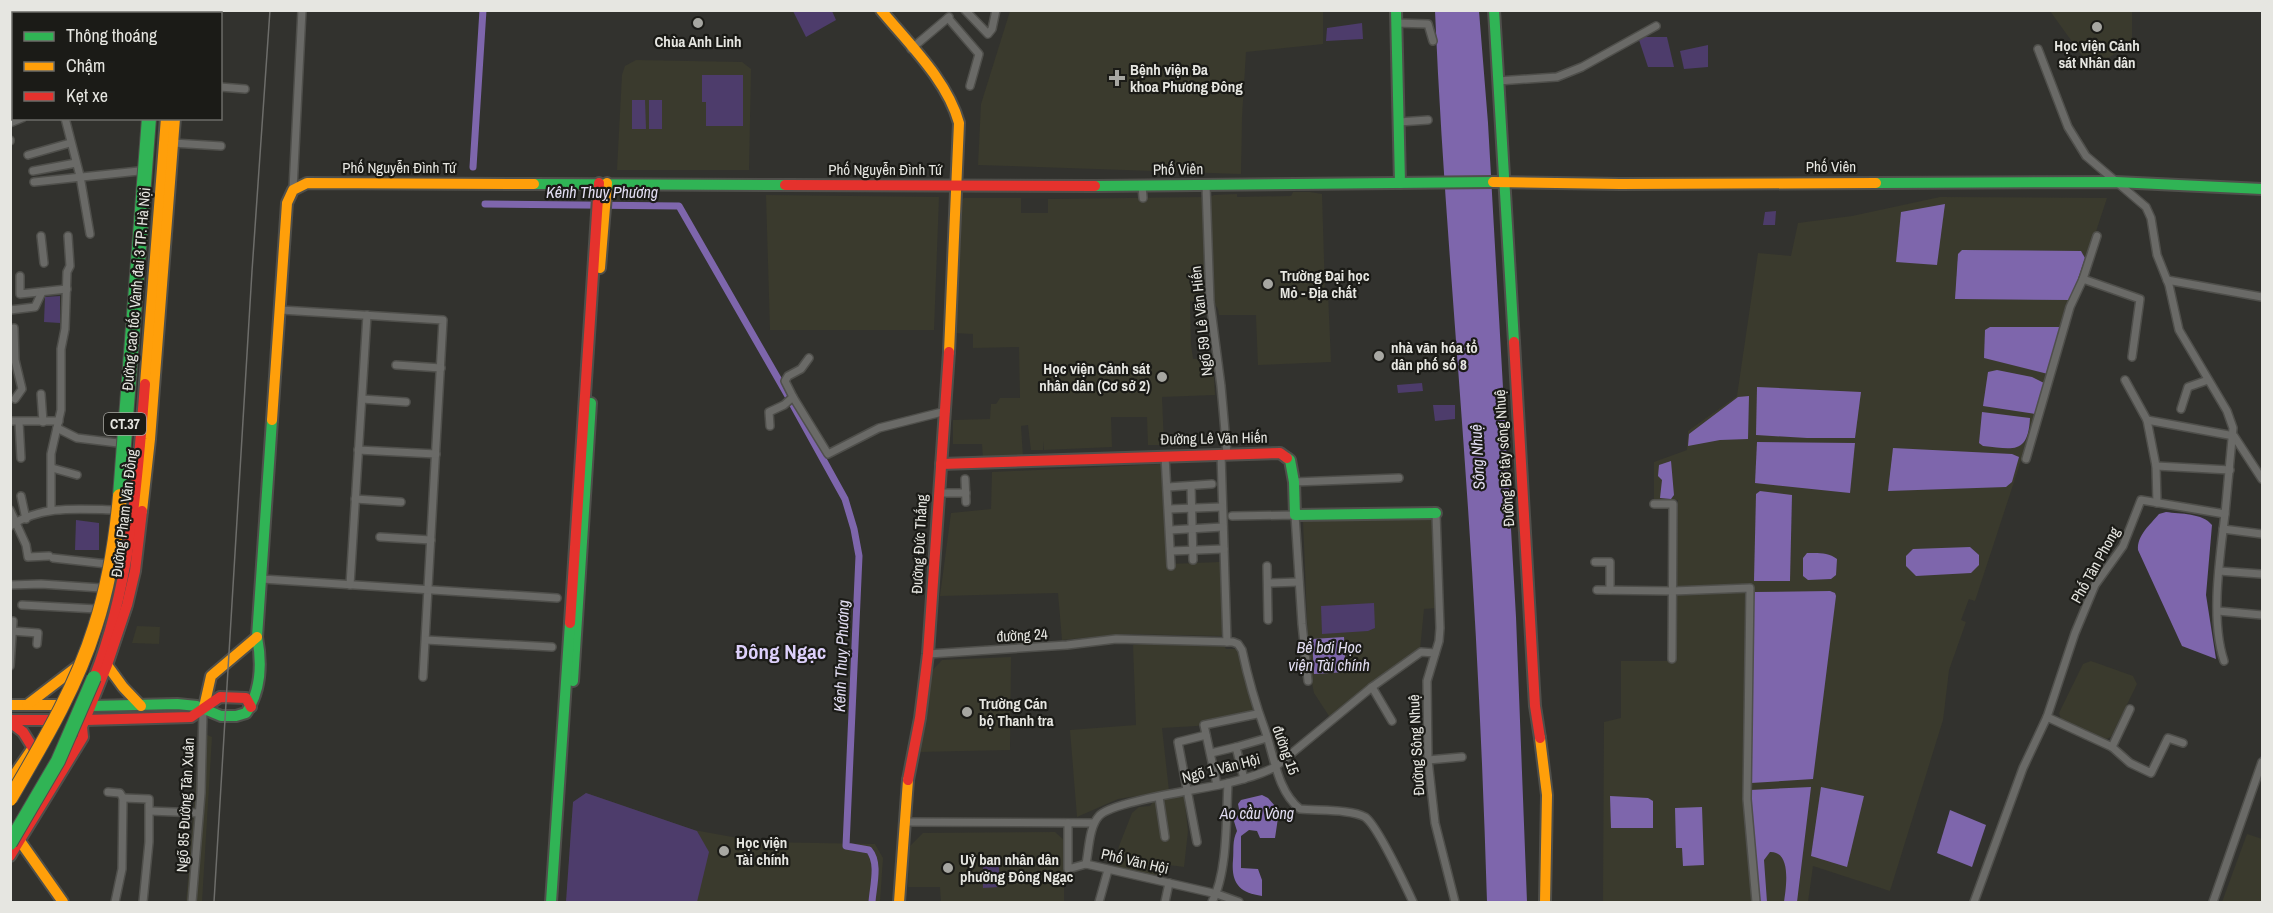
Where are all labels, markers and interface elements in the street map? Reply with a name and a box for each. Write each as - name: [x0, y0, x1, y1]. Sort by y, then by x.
- legend: [12, 12, 222, 120]
- marker: Chùa Anh Linh: [691, 16, 705, 30]
- marker: Học viện Cảnh sát Nhân dân: [2090, 20, 2104, 34]
- text: Thông thoáng: [66, 23, 158, 48]
- place label: Chùa Anh Linh: [654, 31, 742, 52]
- place label: Học viện Cảnh sát Nhân dân: [2054, 35, 2140, 73]
- text: Chậm: [66, 53, 105, 78]
- place label: Bệnh viện Đa khoa Phương Đông: [1130, 59, 1243, 97]
- marker: Bệnh viện Đa khoa Phương Đông: [1108, 69, 1126, 87]
- text: Kẹt xe: [66, 83, 108, 108]
- street label: Phố Viên: [1806, 156, 1856, 177]
- street label: Phố Nguyễn Đình Tứ: [342, 157, 457, 178]
- street label: Phố Viên: [1153, 158, 1203, 180]
- street label: Phố Nguyễn Đình Tứ: [828, 159, 943, 180]
- water label: Kênh Thuỵ Phương: [546, 181, 658, 203]
- street label: Đường cao tốc Vành đai 3 TP. Hà Nội: [117, 187, 155, 391]
- street label: Ngõ 59 Lê Văn Hiến: [1185, 265, 1217, 377]
- place label: Trường Đại học Mỏ - Địa chất: [1280, 265, 1370, 303]
- marker: Trường Đại học Mỏ - Địa chất: [1261, 277, 1275, 291]
- place label: nhà văn hóa tổ dân phố số 8: [1391, 337, 1478, 375]
- marker: nhà văn hóa tổ dân phố số 8: [1372, 349, 1386, 363]
- place label: Học viện Cảnh sát nhân dân (Cơ sở 2): [1039, 358, 1150, 396]
- marker: Học viện Cảnh sát nhân dân (Cơ sở 2): [1155, 370, 1169, 384]
- street label: Đường Bờ tây sông Nhuệ: [1489, 389, 1519, 527]
- road number: CT.37: [104, 413, 146, 435]
- water label: Sông Nhuệ: [1464, 424, 1490, 490]
- street label: Đường Lê Văn Hiến: [1160, 427, 1268, 449]
- street label: Đường Phạm Văn Đồng: [106, 448, 142, 578]
- street label: Đường Đức Thắng: [906, 494, 932, 594]
- street label: Phố Tân Phong: [2065, 523, 2125, 607]
- water label: Kênh Thuỵ Phương: [828, 600, 854, 712]
- street label: đường 24: [996, 623, 1048, 647]
- water label: Bể bơi Học viện Tài chính: [1288, 636, 1370, 676]
- district label: Đông Ngạc: [736, 637, 826, 666]
- place label: Trường Cán bộ Thanh tra: [979, 693, 1054, 731]
- street label: Đường Sông Nhuệ: [1403, 694, 1429, 796]
- marker: Trường Cán bộ Thanh tra: [960, 705, 974, 719]
- street label: đường 15: [1267, 722, 1305, 778]
- street label: Ngõ 85 Đường Tân Xuân: [171, 737, 199, 873]
- street label: Ngõ 1 Văn Hội: [1180, 748, 1262, 788]
- water label: Ao cầu Vòng: [1219, 802, 1294, 824]
- place label: Học viện Tài chính: [736, 832, 789, 870]
- street label: Phố Văn Hội: [1099, 843, 1171, 879]
- marker: Học viện Tài chính: [717, 844, 731, 858]
- place label: Uỷ ban nhân dân phường Đông Ngạc: [960, 849, 1074, 887]
- marker: Uỷ ban nhân dân phường Đông Ngạc: [941, 861, 955, 875]

